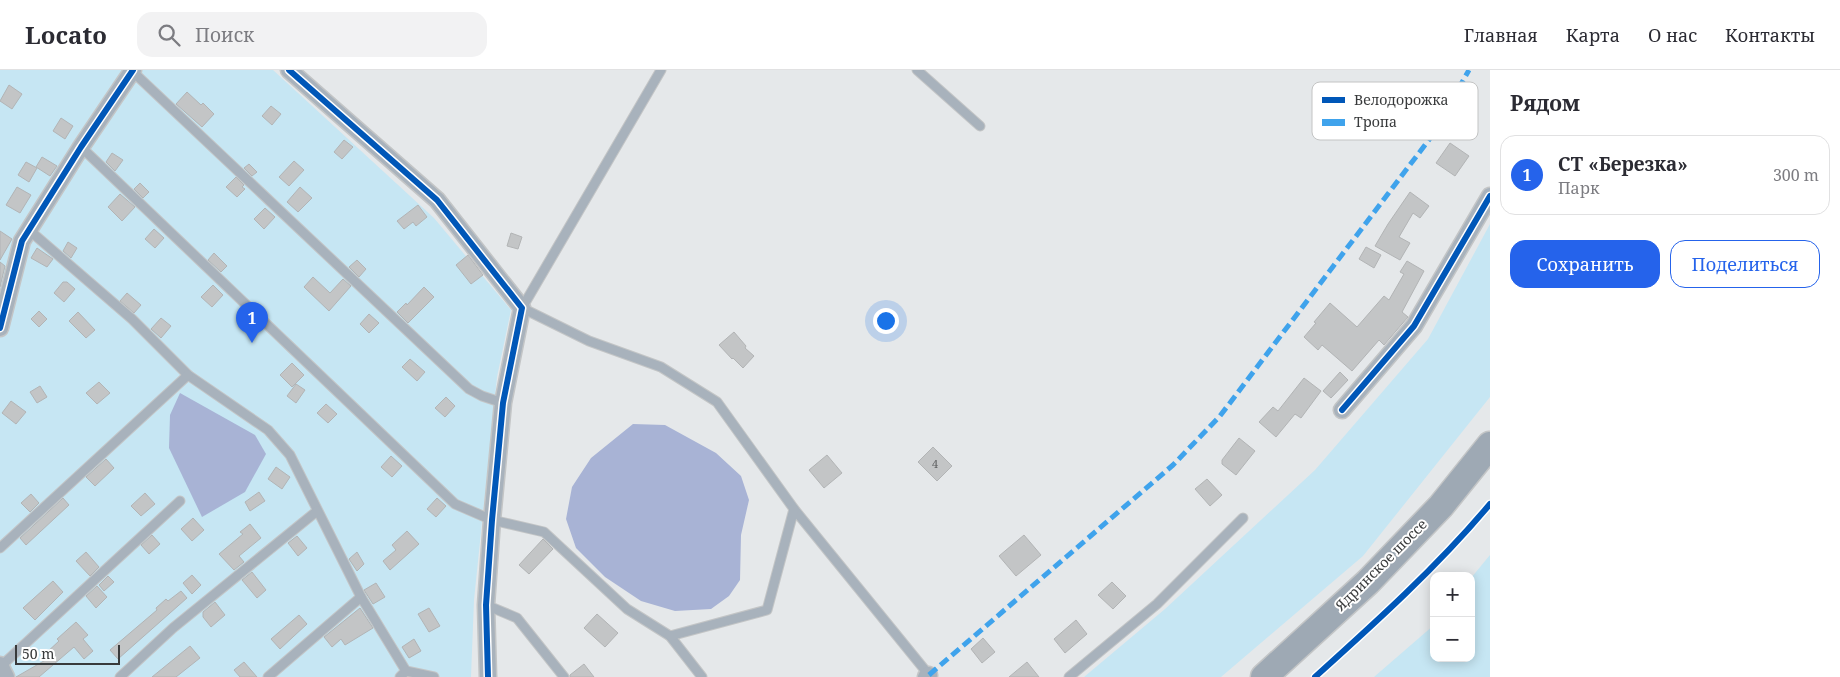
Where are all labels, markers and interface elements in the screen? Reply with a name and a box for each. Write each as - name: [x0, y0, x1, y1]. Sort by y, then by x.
- search box: [137, 12, 487, 57]
- text: Locato: [25, 18, 107, 51]
- icon: search: [155, 21, 183, 49]
- text: Поиск: [195, 22, 254, 48]
- text: Главная: [1464, 23, 1538, 47]
- text: Карта: [1566, 23, 1620, 47]
- text: О нас: [1648, 23, 1697, 47]
- text: Контакты: [1725, 23, 1815, 47]
- legend: [1312, 82, 1478, 140]
- text: Рядом: [1510, 89, 1580, 117]
- text: Велодорожка: [1354, 90, 1449, 109]
- text: Тропа: [1354, 112, 1397, 131]
- text: СТ «Березка»: [1558, 151, 1688, 177]
- text: 1: [1522, 164, 1532, 186]
- text: 300 m: [1773, 164, 1819, 186]
- text: Парк: [1558, 177, 1599, 199]
- button: Сохранить: [1510, 240, 1660, 288]
- button: Поделиться: [1670, 240, 1820, 288]
- pin: 1: [236, 302, 268, 343]
- your location: [873, 308, 899, 334]
- house number: 4: [932, 456, 938, 471]
- street label: Ядринское шоссе: [1330, 515, 1431, 615]
- map controls: [1430, 572, 1475, 662]
- button: +: [1430, 572, 1475, 617]
- button: −: [1430, 617, 1475, 662]
- scale bar: [15, 642, 120, 665]
- text: 50 m: [22, 644, 55, 663]

